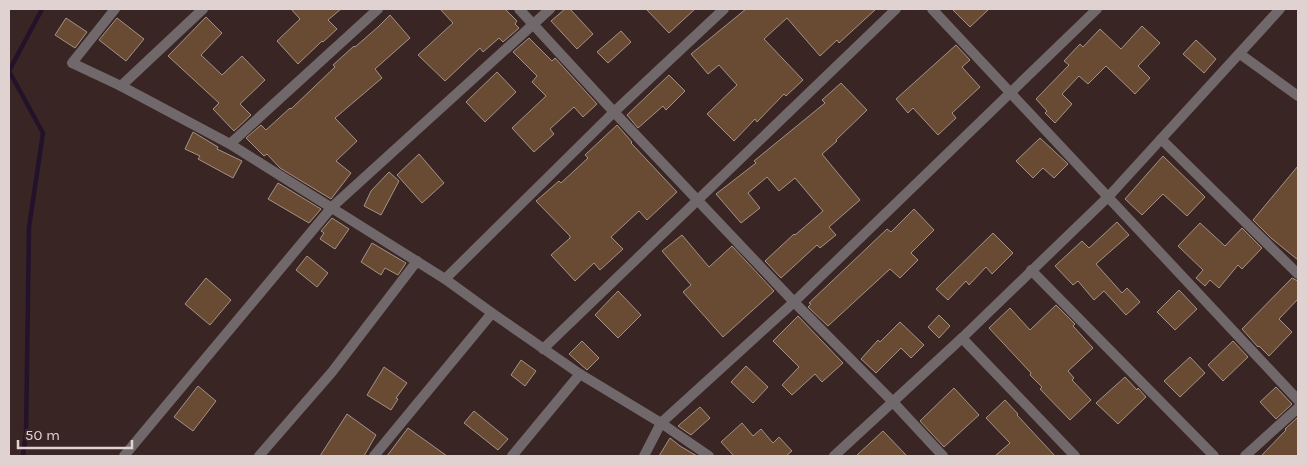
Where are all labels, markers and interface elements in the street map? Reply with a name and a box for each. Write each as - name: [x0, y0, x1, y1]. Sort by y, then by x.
- scale bar: [18, 418, 131, 450]
- text: 50 m: [25, 426, 60, 444]

